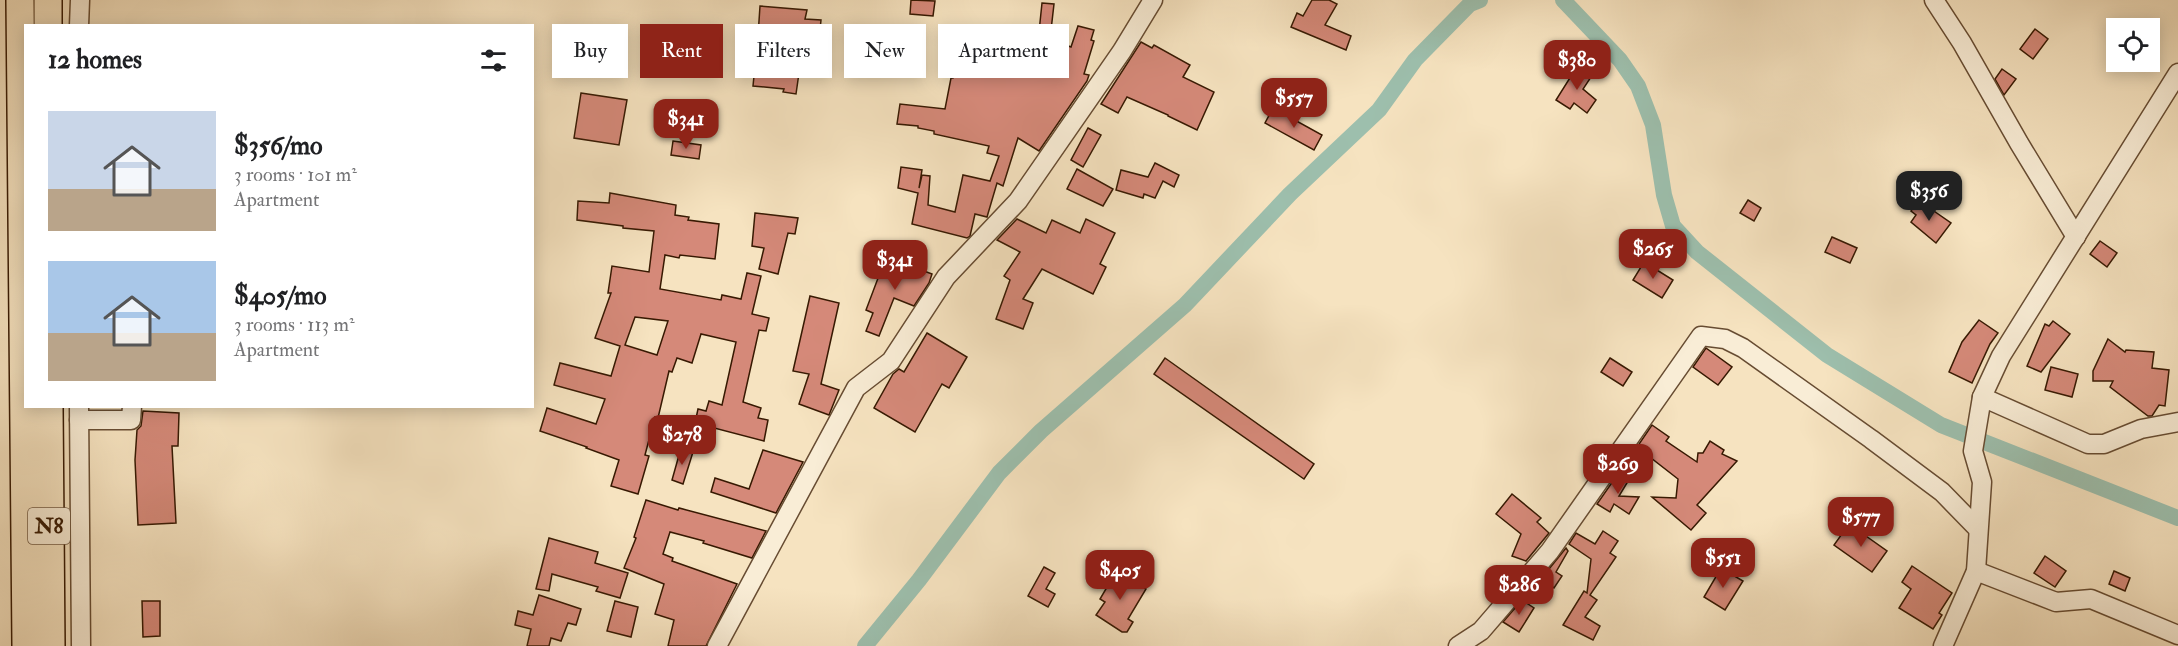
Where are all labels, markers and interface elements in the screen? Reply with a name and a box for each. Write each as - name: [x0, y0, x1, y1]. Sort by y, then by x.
- map controls: [2106, 18, 2160, 72]
- button: locate: [2106, 18, 2160, 72]
- chip: Buy: [552, 24, 628, 78]
- chip: Rent: [640, 24, 723, 78]
- chip: Filters: [735, 24, 832, 78]
- chip: New: [844, 24, 926, 78]
- chip: Apartment: [938, 24, 1069, 78]
- pin: $380: [1541, 40, 1613, 91]
- text: 12 homes: [48, 44, 142, 76]
- icon: filters: [477, 44, 510, 77]
- text: $380: [1558, 47, 1596, 72]
- pin: $557: [1258, 78, 1330, 129]
- text: $557: [1275, 85, 1313, 110]
- pin: $341: [650, 99, 722, 150]
- text: $341: [668, 106, 704, 131]
- text: $356/mo: [234, 130, 323, 162]
- icon: home: [96, 135, 168, 207]
- text: 3 rooms · 101 m²: [234, 162, 357, 187]
- pin: $356: [1893, 171, 1965, 222]
- text: $356: [1910, 178, 1948, 203]
- text: Apartment: [234, 187, 319, 212]
- pin: $265: [1617, 229, 1689, 280]
- text: $265: [1633, 236, 1673, 261]
- pin: $341: [859, 240, 931, 291]
- text: $341: [877, 247, 913, 272]
- text: $405/mo: [234, 280, 327, 312]
- icon: home: [96, 285, 168, 357]
- text: 3 rooms · 113 m²: [234, 312, 355, 337]
- text: Apartment: [234, 337, 319, 362]
- pin: $278: [646, 415, 718, 466]
- text: $278: [662, 422, 702, 447]
- pin: $269: [1582, 444, 1654, 495]
- text: $269: [1597, 451, 1639, 476]
- pin: $577: [1825, 497, 1897, 548]
- text: $577: [1842, 504, 1880, 529]
- road number: N8: [28, 508, 70, 544]
- pin: $551: [1687, 538, 1759, 589]
- text: $551: [1705, 545, 1741, 570]
- pin: $405: [1084, 550, 1156, 601]
- text: $405: [1099, 557, 1141, 582]
- pin: $286: [1483, 565, 1555, 616]
- text: $286: [1499, 572, 1539, 597]

